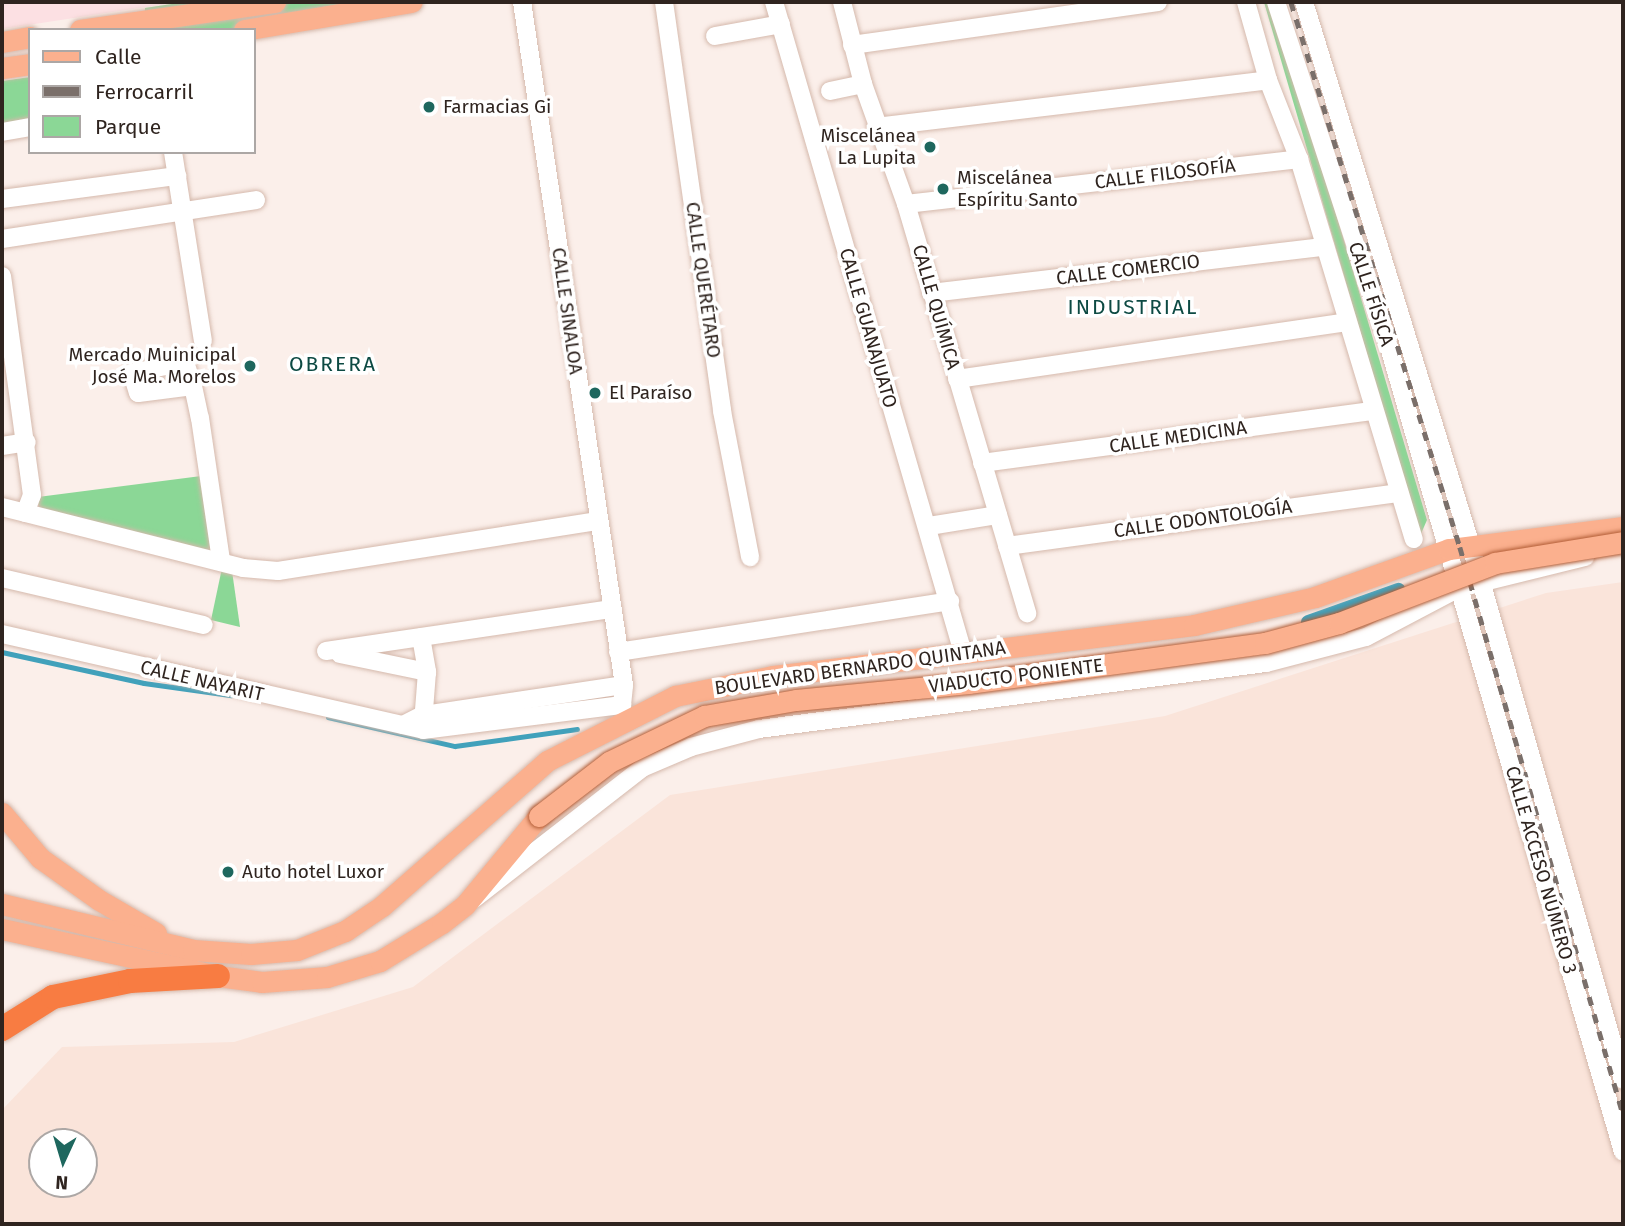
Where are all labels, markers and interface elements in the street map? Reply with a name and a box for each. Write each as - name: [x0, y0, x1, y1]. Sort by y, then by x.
- legend: [28, 28, 256, 154]
- text: Calle: [95, 44, 141, 70]
- text: Ferrocarril: [95, 79, 193, 105]
- place label: Farmacias Gi: [443, 96, 551, 118]
- marker: Farmacias Gi: [421, 99, 437, 115]
- text: Parque: [95, 114, 161, 140]
- place label: Miscelánea La Lupita: [820, 125, 916, 169]
- marker: Miscelánea La Lupita: [922, 139, 938, 155]
- street label: CALLE FILOSOFÍA: [1093, 154, 1237, 194]
- place label: Miscelánea Espíritu Santo: [957, 167, 1078, 211]
- marker: Miscelánea Espíritu Santo: [935, 181, 951, 197]
- street label: CALLE QUERÉTARO: [681, 200, 725, 360]
- street label: CALLE FÍSICA: [1343, 239, 1399, 349]
- street label: CALLE QUÍMICA: [907, 242, 965, 372]
- street label: CALLE GUANAJUATO: [834, 245, 902, 411]
- street label: CALLE SINALOA: [547, 246, 587, 376]
- street label: CALLE COMERCIO: [1055, 250, 1201, 290]
- district label: INDUSTRIAL: [1069, 294, 1197, 320]
- place label: Mercado Muinicipal José Ma. Morelos: [68, 344, 236, 388]
- district label: OBRERA: [290, 351, 376, 377]
- marker: Mercado Muinicipal José Ma. Morelos: [242, 358, 258, 374]
- place label: El Paraíso: [609, 382, 692, 404]
- marker: El Paraíso: [587, 385, 603, 401]
- street label: CALLE MEDICINA: [1108, 416, 1248, 458]
- street label: CALLE ODONTOLOGÍA: [1112, 495, 1294, 543]
- street label: BOULEVARD BERNARDO QUINTANA: [713, 636, 1007, 700]
- street label: VIADUCTO PONIENTE: [927, 654, 1105, 698]
- street label: CALLE NAYARIT: [138, 656, 266, 706]
- street label: CALLE ACCESO NÚMERO 3: [1500, 763, 1582, 977]
- place label: Auto hotel Luxor: [242, 861, 384, 883]
- marker: Auto hotel Luxor: [220, 864, 236, 880]
- north arrow: [28, 1128, 98, 1198]
- text: N: [55, 1171, 69, 1194]

